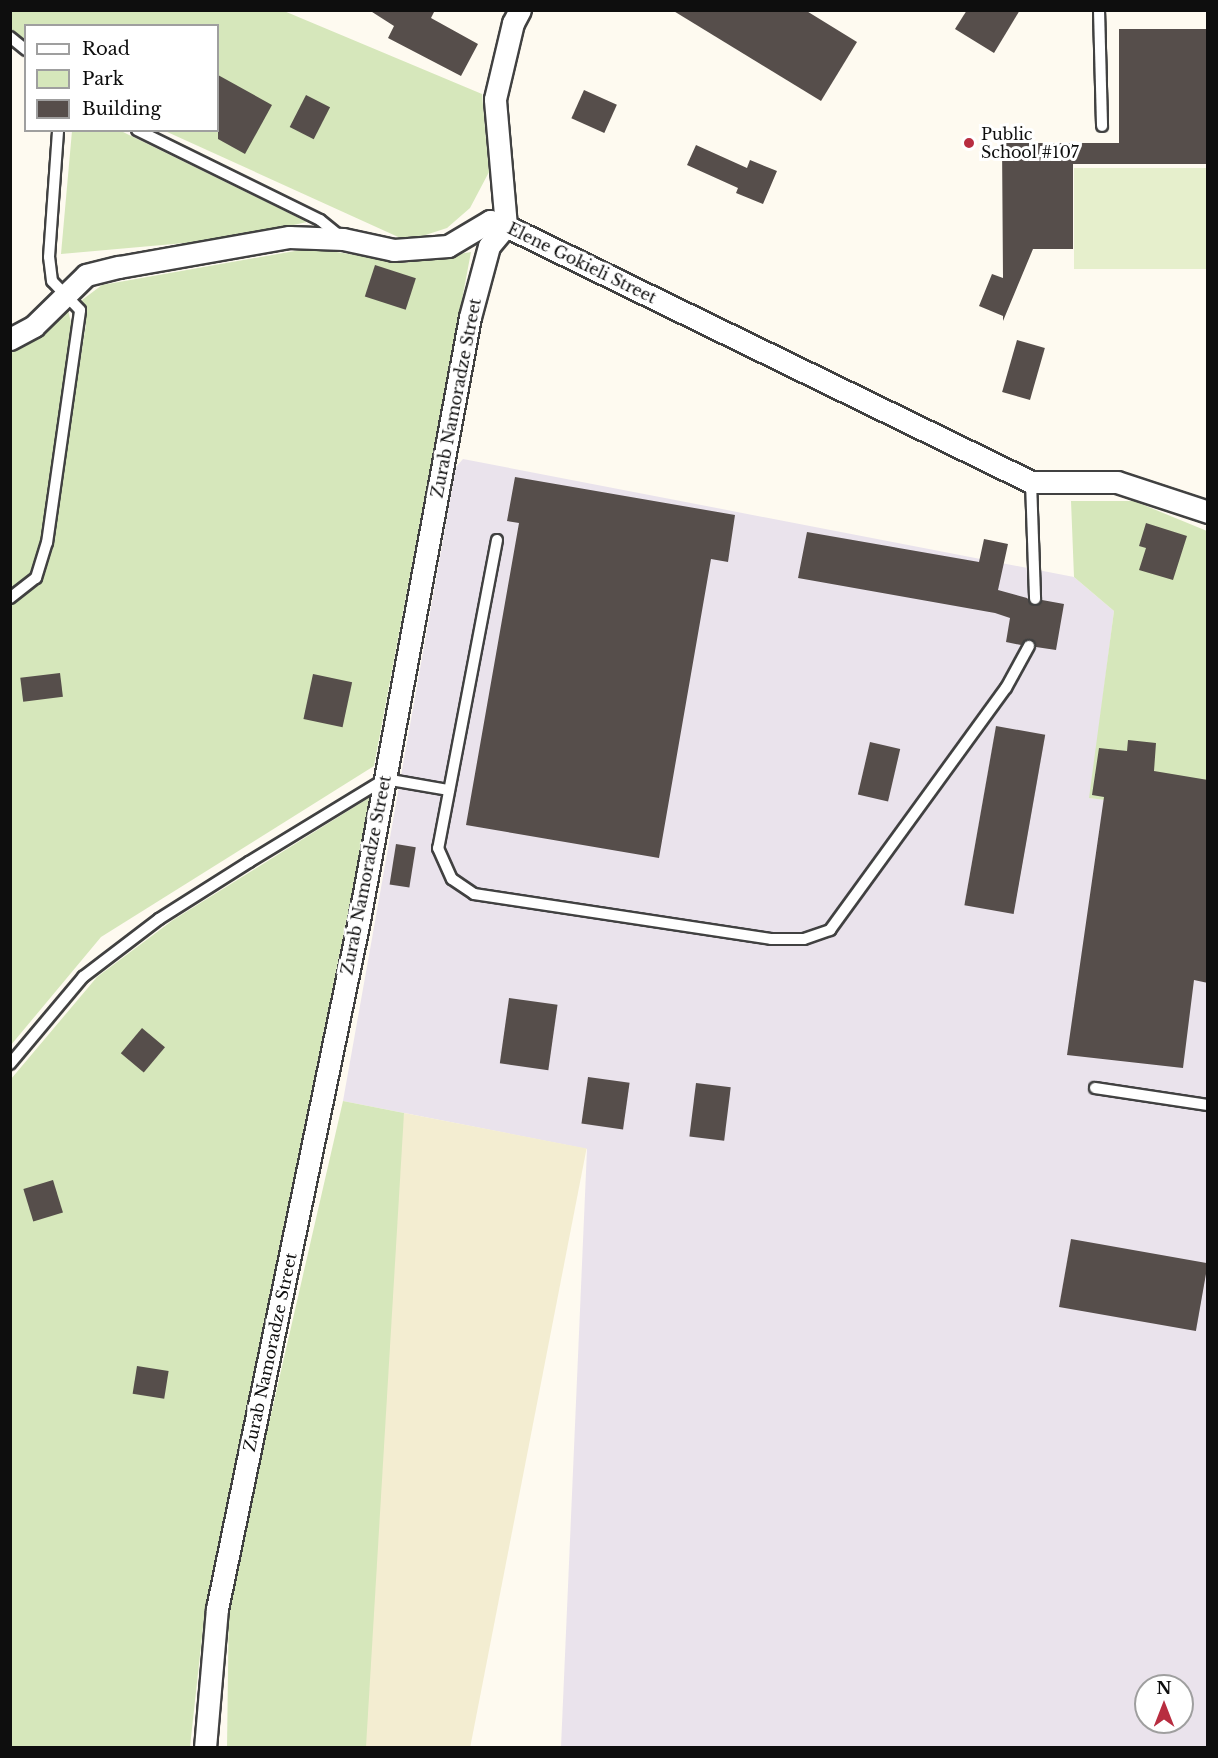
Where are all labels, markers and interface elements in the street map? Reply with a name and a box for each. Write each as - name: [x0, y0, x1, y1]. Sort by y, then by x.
- legend: [24, 24, 219, 132]
- text: Road: [82, 38, 130, 60]
- text: Park: [82, 68, 124, 90]
- text: Building: [82, 98, 161, 120]
- place label: Public School #107: [981, 124, 1079, 162]
- marker: Public School #107: [962, 136, 976, 150]
- street label: Elene Gokieli Street: [505, 219, 659, 307]
- street label: Zurab Namoradze Street: [427, 297, 485, 499]
- street label: Zurab Namoradze Street: [337, 774, 395, 976]
- street label: Zurab Namoradze Street: [240, 1251, 300, 1453]
- north arrow: [1134, 1674, 1194, 1734]
- text: N: [1156, 1678, 1172, 1698]

